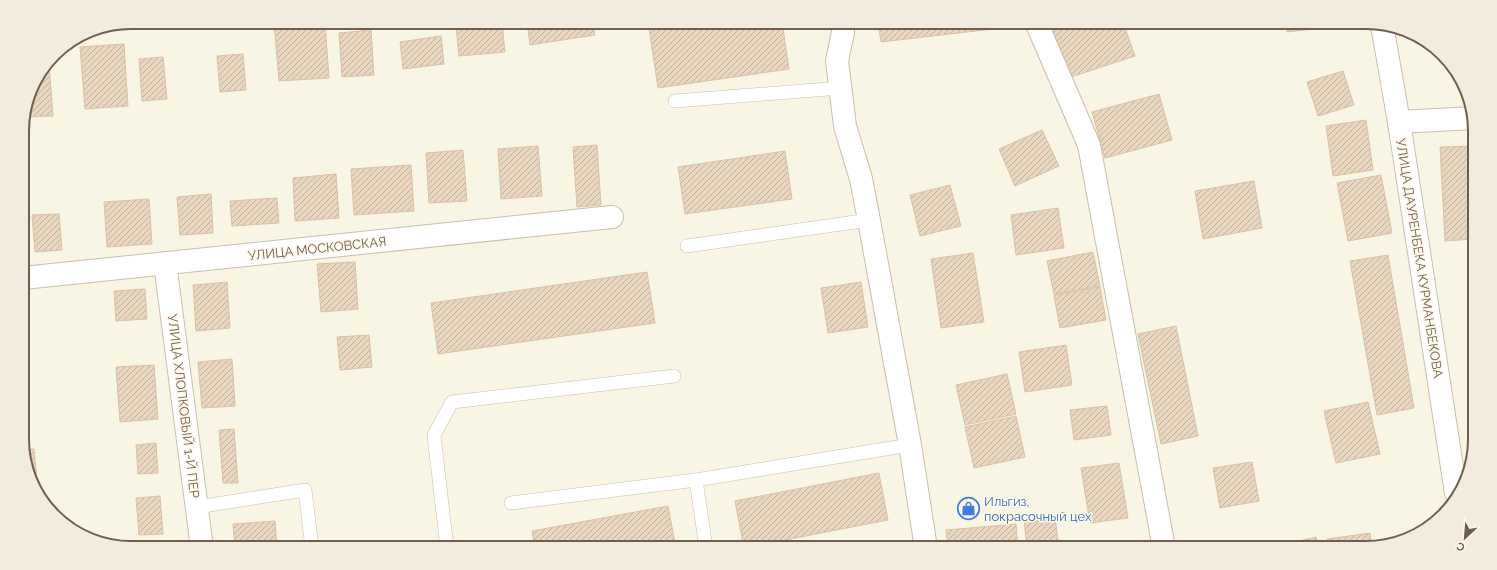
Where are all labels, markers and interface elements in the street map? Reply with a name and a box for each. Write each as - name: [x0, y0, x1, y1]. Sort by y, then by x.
- street label: УЛИЦА ДАУРЕНБЕКА КУРМАНБЕКОВА: [1393, 137, 1446, 379]
- street label: УЛИЦА МОСКОВСКАЯ: [247, 234, 387, 263]
- street label: УЛИЦА ХЛОПКОВЫЙ 1-Й ПЕР: [165, 313, 202, 499]
- place label: Ильгиз, покрасочный цех: [984, 494, 1092, 524]
- shop icon: Ильгиз, покрасочный цех: [956, 495, 982, 521]
- north arrow: [1445, 518, 1485, 558]
- text: С: [1454, 539, 1467, 554]

